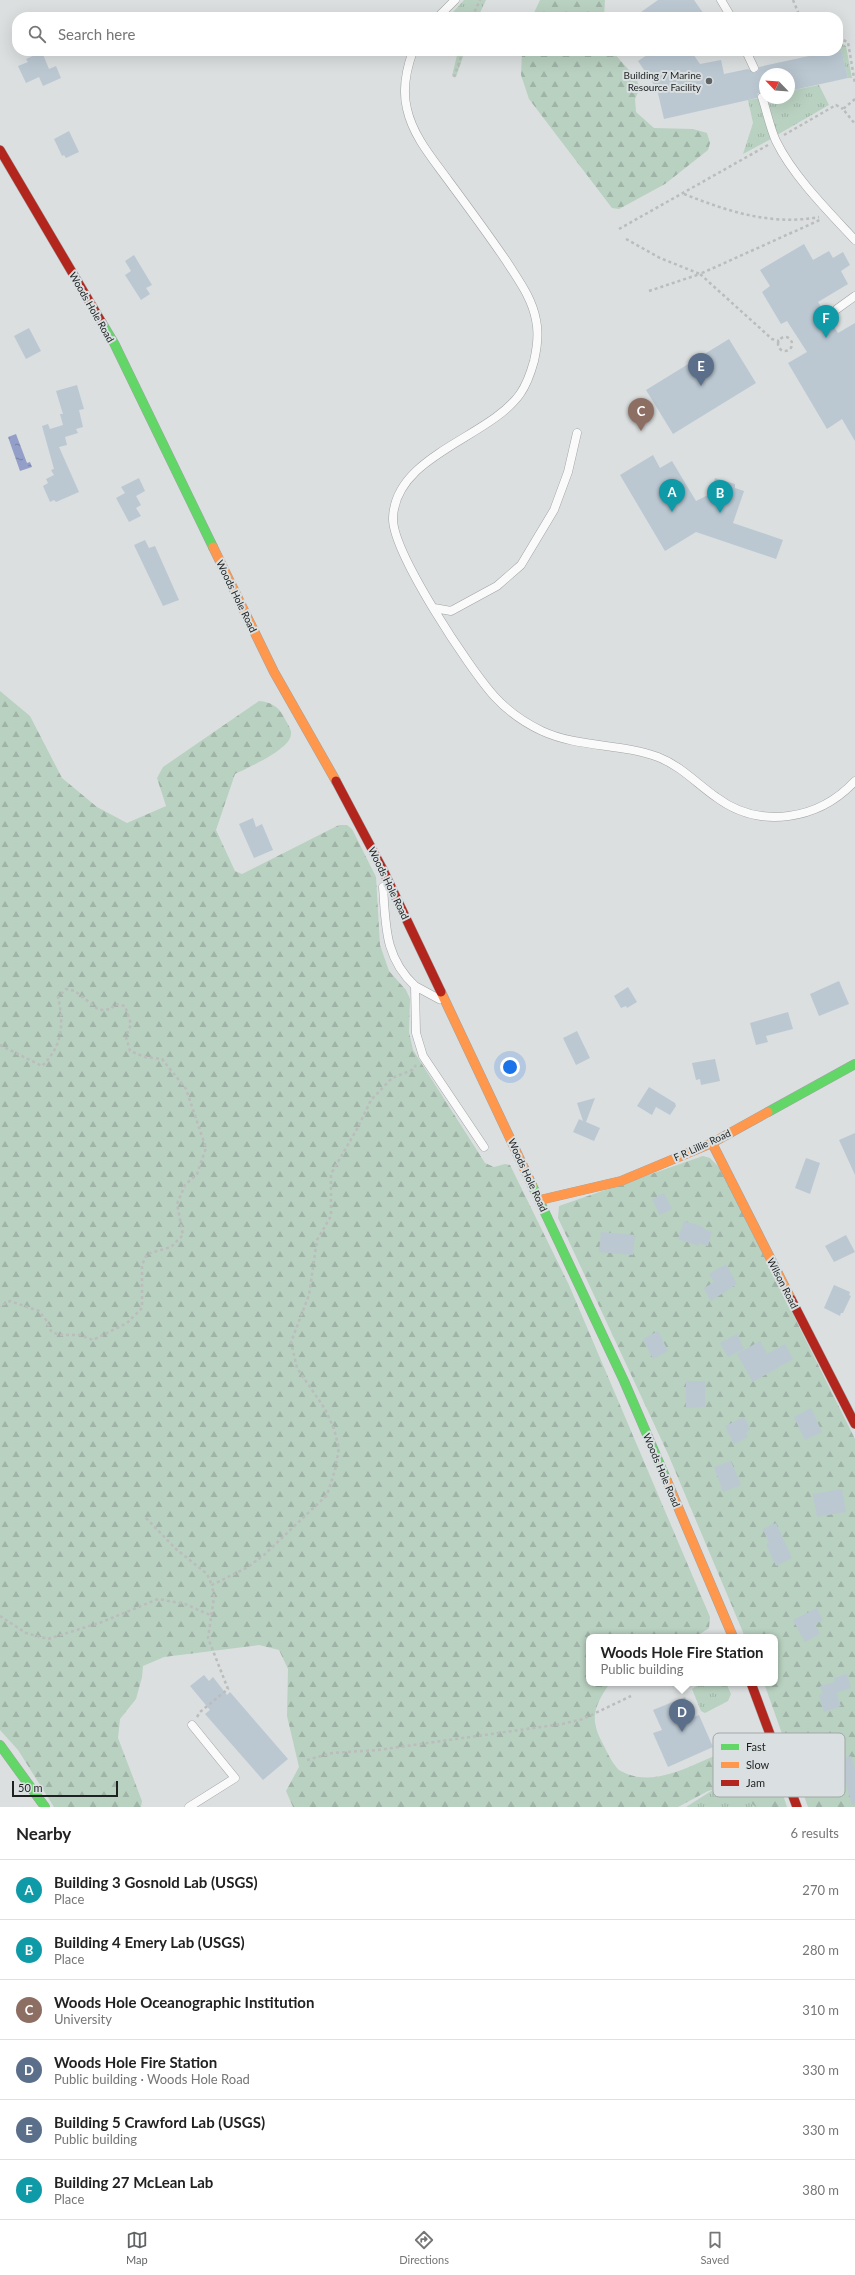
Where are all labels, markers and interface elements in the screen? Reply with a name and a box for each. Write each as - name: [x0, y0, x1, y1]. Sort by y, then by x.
- search box: [12, 12, 843, 56]
- icon: search: [26, 23, 48, 45]
- text: Search here: [58, 25, 135, 43]
- north arrow: [759, 68, 795, 104]
- place label: Building 7 Marine Resource Facility: [624, 69, 702, 93]
- marker: Building 7 Marine Resource Facility: [704, 76, 714, 86]
- street label: Woods Hole Road: [67, 270, 117, 344]
- pin: F: [813, 305, 839, 338]
- pin: E: [688, 353, 714, 386]
- pin: C: [628, 398, 654, 431]
- pin: A: [659, 479, 685, 512]
- pin: B: [707, 480, 733, 513]
- street label: Woods Hole Road: [214, 558, 260, 634]
- street label: Woods Hole Road: [366, 845, 412, 921]
- your location: [500, 1057, 520, 1077]
- street label: F R Lillie Road: [672, 1127, 732, 1163]
- street label: Woods Hole Road: [506, 1137, 550, 1213]
- street label: Wilson Road: [765, 1256, 801, 1310]
- street label: Woods Hole Road: [641, 1431, 683, 1509]
- popup: [586, 1634, 778, 1686]
- text: Woods Hole Fire Station: [600, 1643, 764, 1661]
- text: Public building: [600, 1661, 684, 1677]
- pin: D: [669, 1699, 695, 1732]
- legend: [713, 1733, 845, 1797]
- text: Fast: [746, 1740, 766, 1753]
- text: Slow: [746, 1758, 770, 1771]
- text: Jam: [746, 1776, 765, 1789]
- scale bar: [12, 1779, 118, 1798]
- text: 50 m: [18, 1781, 43, 1794]
- text: Nearby: [16, 1823, 71, 1844]
- text: 6 results: [791, 1825, 839, 1841]
- text: Building 3 Gosnold Lab (USGS): [54, 1873, 258, 1891]
- text: A: [24, 1882, 34, 1898]
- text: 270 m: [802, 1882, 839, 1898]
- text: Place: [54, 1891, 84, 1907]
- text: Building 4 Emery Lab (USGS): [54, 1933, 245, 1951]
- text: B: [25, 1942, 33, 1958]
- text: 280 m: [802, 1942, 839, 1958]
- text: Place: [54, 1951, 84, 1967]
- text: Woods Hole Oceanographic Institution: [54, 1993, 314, 2011]
- text: C: [25, 2002, 33, 2018]
- text: 310 m: [802, 2002, 839, 2018]
- text: University: [54, 2011, 112, 2027]
- text: Woods Hole Fire Station: [54, 2053, 217, 2071]
- text: D: [24, 2062, 34, 2078]
- text: 330 m: [802, 2062, 839, 2078]
- text: Public building · Woods Hole Road: [54, 2071, 250, 2087]
- text: Building 5 Crawford Lab (USGS): [54, 2113, 265, 2131]
- text: E: [25, 2122, 33, 2138]
- text: 330 m: [802, 2122, 839, 2138]
- text: Public building: [54, 2131, 137, 2147]
- text: Building 27 McLean Lab: [54, 2173, 213, 2191]
- text: F: [25, 2182, 33, 2198]
- text: 380 m: [802, 2182, 839, 2198]
- text: Place: [54, 2191, 84, 2207]
- tab: Map: [126, 2229, 148, 2266]
- tab: Directions: [399, 2229, 449, 2266]
- tab: Saved: [700, 2229, 729, 2266]

